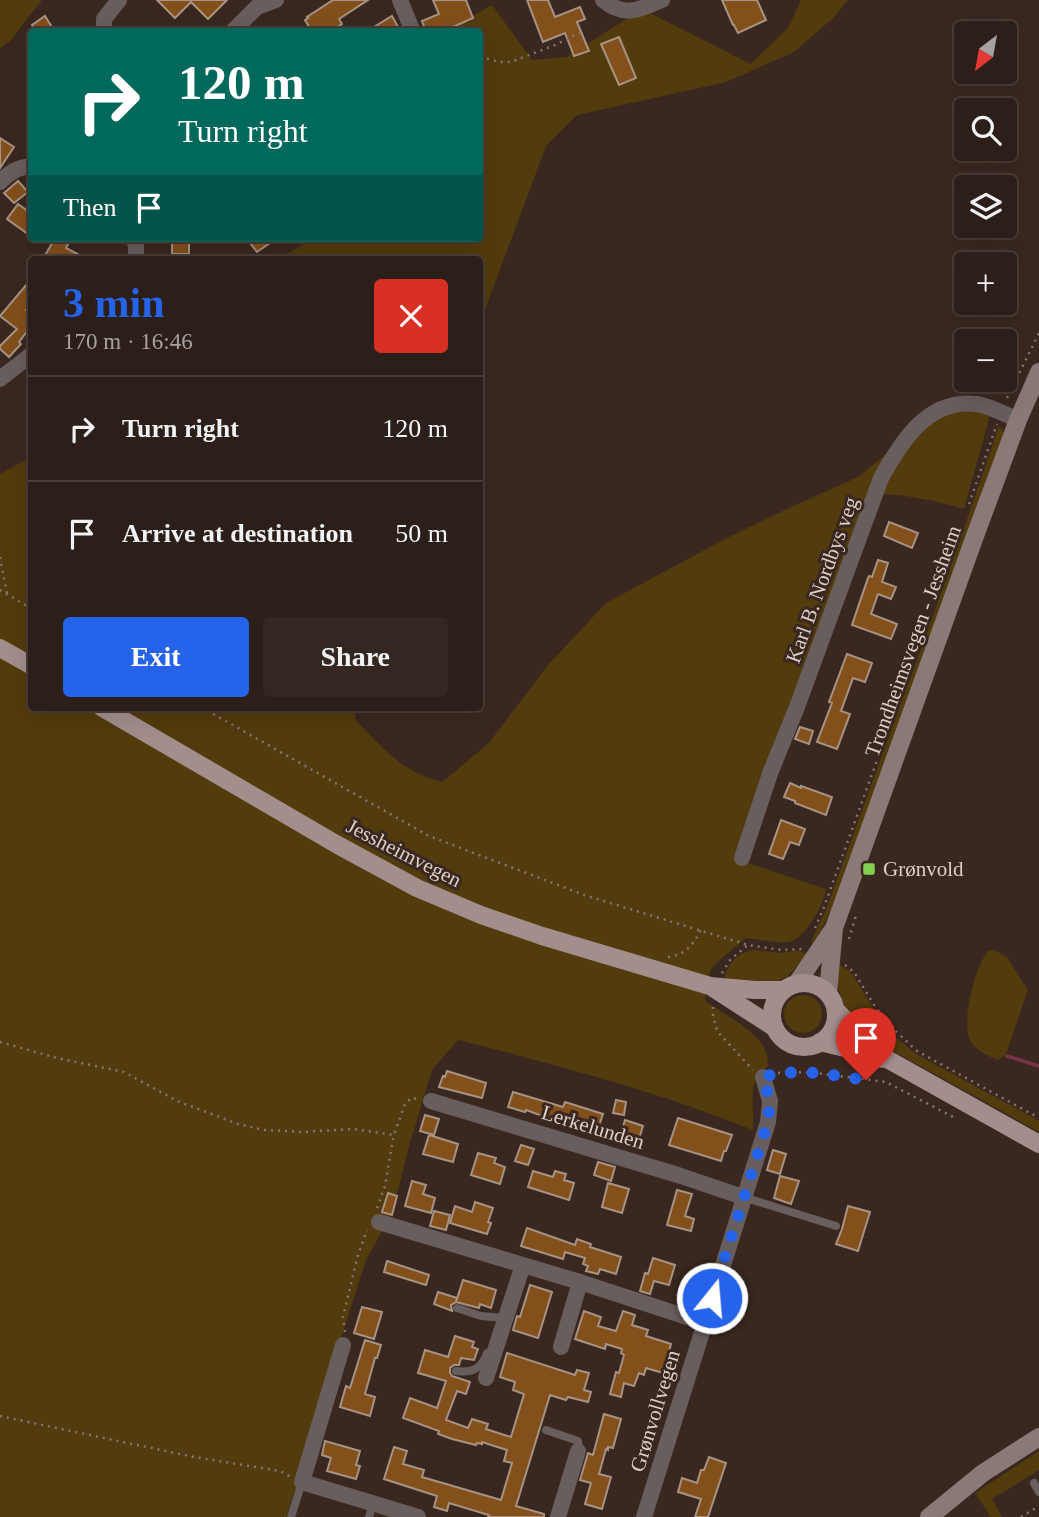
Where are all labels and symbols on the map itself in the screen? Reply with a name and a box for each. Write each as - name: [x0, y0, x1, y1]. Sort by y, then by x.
- north arrow: [954, 21, 1017, 84]
- street label: Karl B. Nordbys veg: [781, 493, 863, 666]
- street label: Trondheimsvegen - Jessheim: [860, 522, 966, 760]
- street label: Jessheimvegen: [342, 814, 466, 893]
- place label: Grønvold: [883, 857, 964, 881]
- marker: Grønvold: [861, 861, 877, 877]
- pin: [836, 1008, 896, 1080]
- street label: Lerkelunden: [539, 1100, 648, 1154]
- position arrow: [675, 1261, 749, 1335]
- street label: Grønvollvegen: [625, 1347, 685, 1475]

